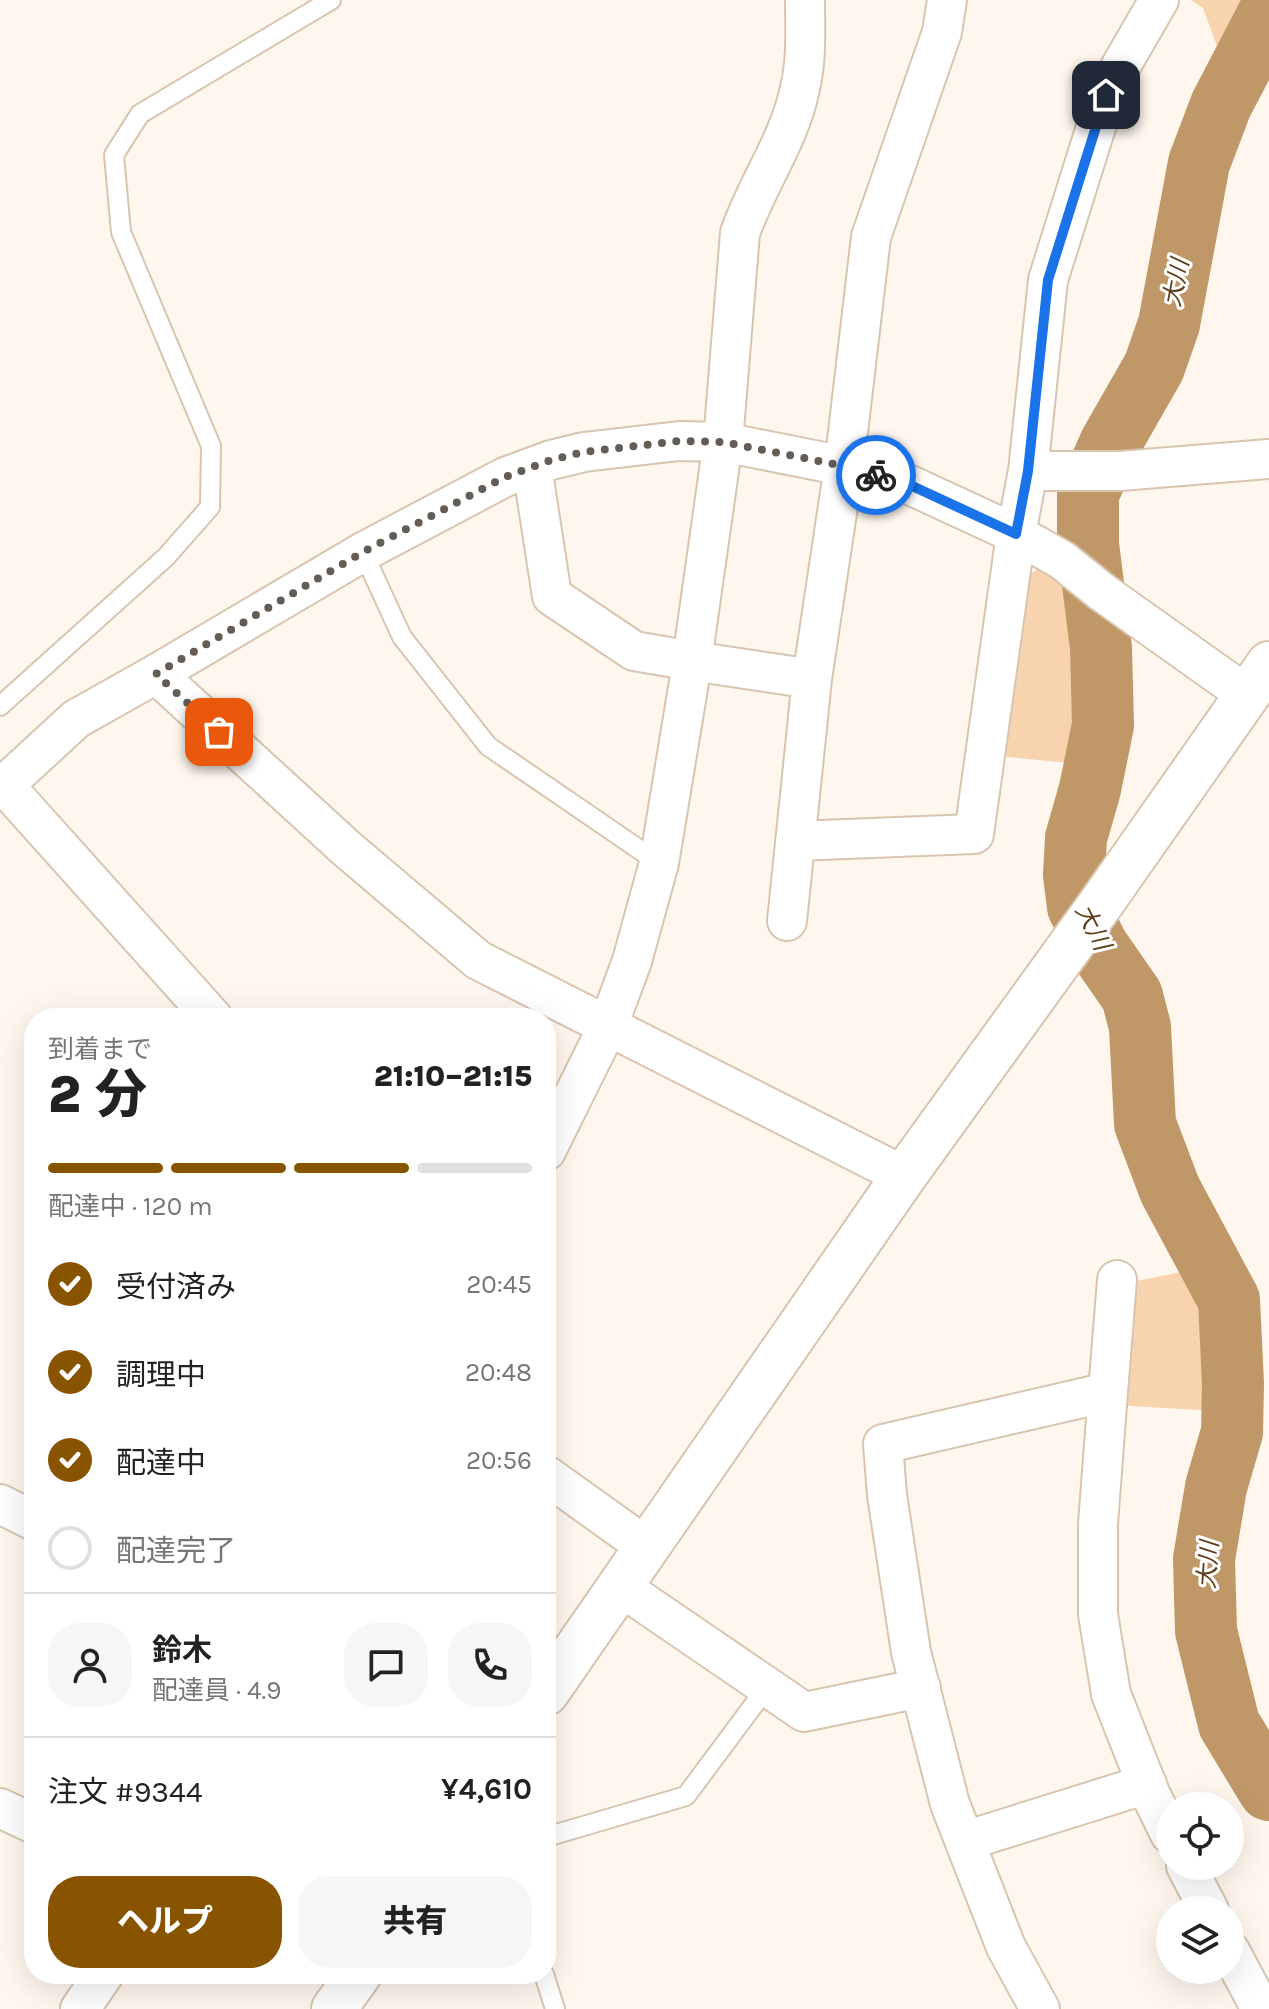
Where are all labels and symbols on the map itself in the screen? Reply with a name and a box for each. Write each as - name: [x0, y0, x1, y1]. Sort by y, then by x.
- pin: [1072, 61, 1140, 129]
- water label: 大川: [1158, 254, 1195, 309]
- courier: [836, 435, 916, 515]
- pin: [185, 698, 253, 766]
- water label: 大川: [1070, 899, 1118, 957]
- water label: 大川: [1192, 1537, 1224, 1590]

